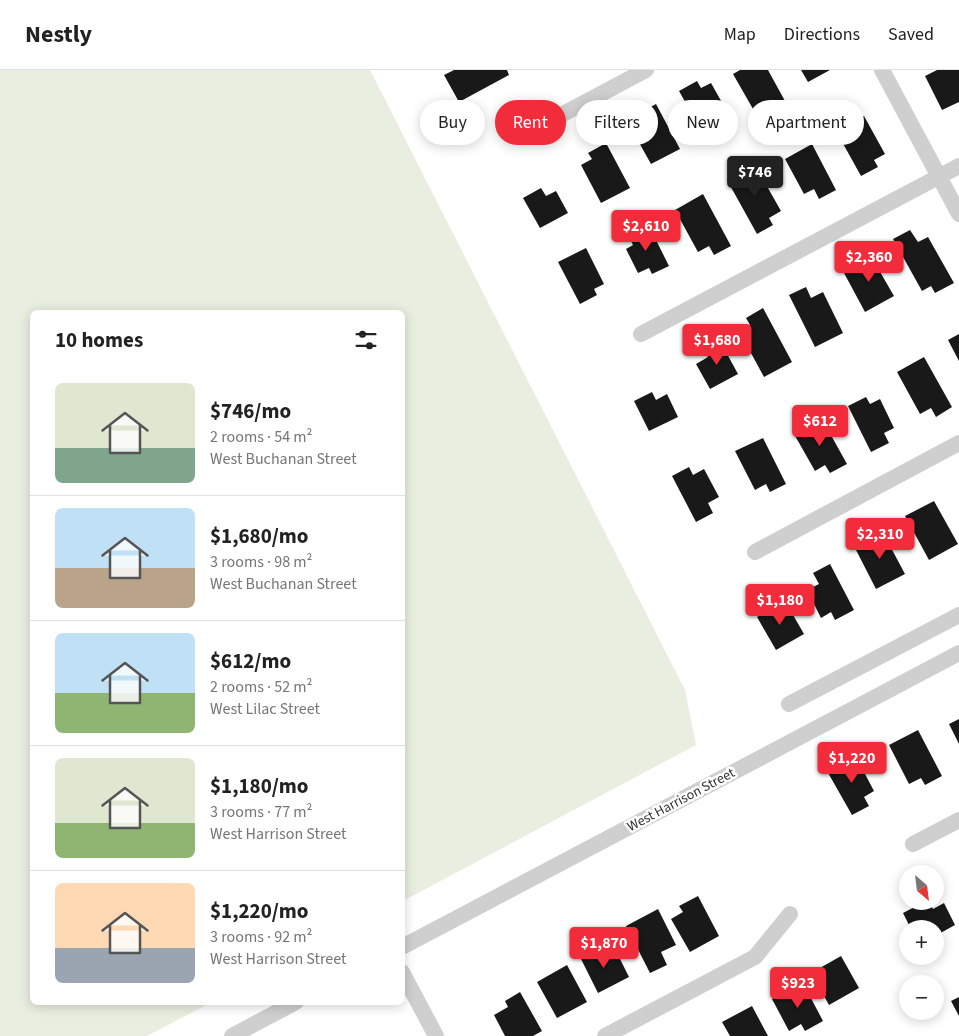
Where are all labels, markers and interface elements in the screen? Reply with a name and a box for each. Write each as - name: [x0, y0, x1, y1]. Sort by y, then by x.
- text: Nestly: [25, 17, 92, 52]
- text: Map: [724, 22, 756, 47]
- text: Directions: [784, 22, 860, 47]
- text: Saved: [888, 22, 934, 47]
- chip: Buy: [420, 100, 485, 145]
- chip: Rent: [495, 100, 566, 145]
- chip: Filters: [576, 100, 658, 145]
- chip: New: [668, 100, 738, 145]
- chip: Apartment: [748, 100, 864, 145]
- pin: $746: [725, 156, 785, 198]
- text: $746: [738, 161, 772, 183]
- pin: $2,610: [605, 210, 687, 252]
- text: $2,610: [622, 215, 670, 237]
- pin: $2,360: [828, 240, 910, 283]
- text: $2,360: [845, 246, 893, 268]
- pin: $1,680: [676, 324, 758, 366]
- text: 10 homes: [55, 325, 143, 355]
- icon: filters: [352, 326, 380, 354]
- text: $1,680: [693, 329, 741, 351]
- text: $746/mo: [210, 396, 291, 426]
- icon: home: [95, 403, 155, 463]
- pin: $612: [790, 404, 850, 447]
- text: $612: [803, 410, 837, 432]
- text: 2 rooms · 54 m²: [210, 426, 312, 448]
- text: West Buchanan Street: [210, 448, 357, 470]
- pin: $2,310: [839, 518, 921, 560]
- text: $1,680/mo: [210, 521, 309, 551]
- text: $2,310: [856, 523, 904, 545]
- icon: home: [95, 528, 155, 588]
- text: 3 rooms · 98 m²: [210, 551, 312, 573]
- text: West Buchanan Street: [210, 573, 357, 595]
- pin: $1,180: [739, 584, 821, 626]
- text: $1,180: [756, 589, 804, 611]
- text: $612/mo: [210, 646, 291, 676]
- icon: home: [95, 653, 155, 713]
- text: 2 rooms · 52 m²: [210, 676, 312, 698]
- text: West Lilac Street: [210, 698, 320, 720]
- pin: $1,220: [811, 742, 893, 784]
- text: $1,220: [828, 747, 876, 769]
- street label: West Harrison Street: [624, 763, 739, 837]
- text: $1,180/mo: [210, 771, 309, 801]
- icon: home: [95, 778, 155, 838]
- text: 3 rooms · 77 m²: [210, 801, 312, 823]
- text: West Harrison Street: [210, 823, 346, 845]
- north arrow: [899, 865, 944, 910]
- map controls: [899, 865, 944, 1020]
- text: $1,220/mo: [210, 896, 309, 926]
- icon: home: [95, 903, 155, 963]
- button: +: [899, 920, 944, 965]
- text: 3 rooms · 92 m²: [210, 926, 312, 948]
- pin: $1,870: [563, 926, 645, 969]
- text: $1,870: [580, 932, 628, 954]
- text: West Harrison Street: [210, 948, 346, 970]
- pin: $923: [768, 966, 828, 1009]
- text: $923: [781, 972, 815, 994]
- button: −: [899, 975, 944, 1020]

